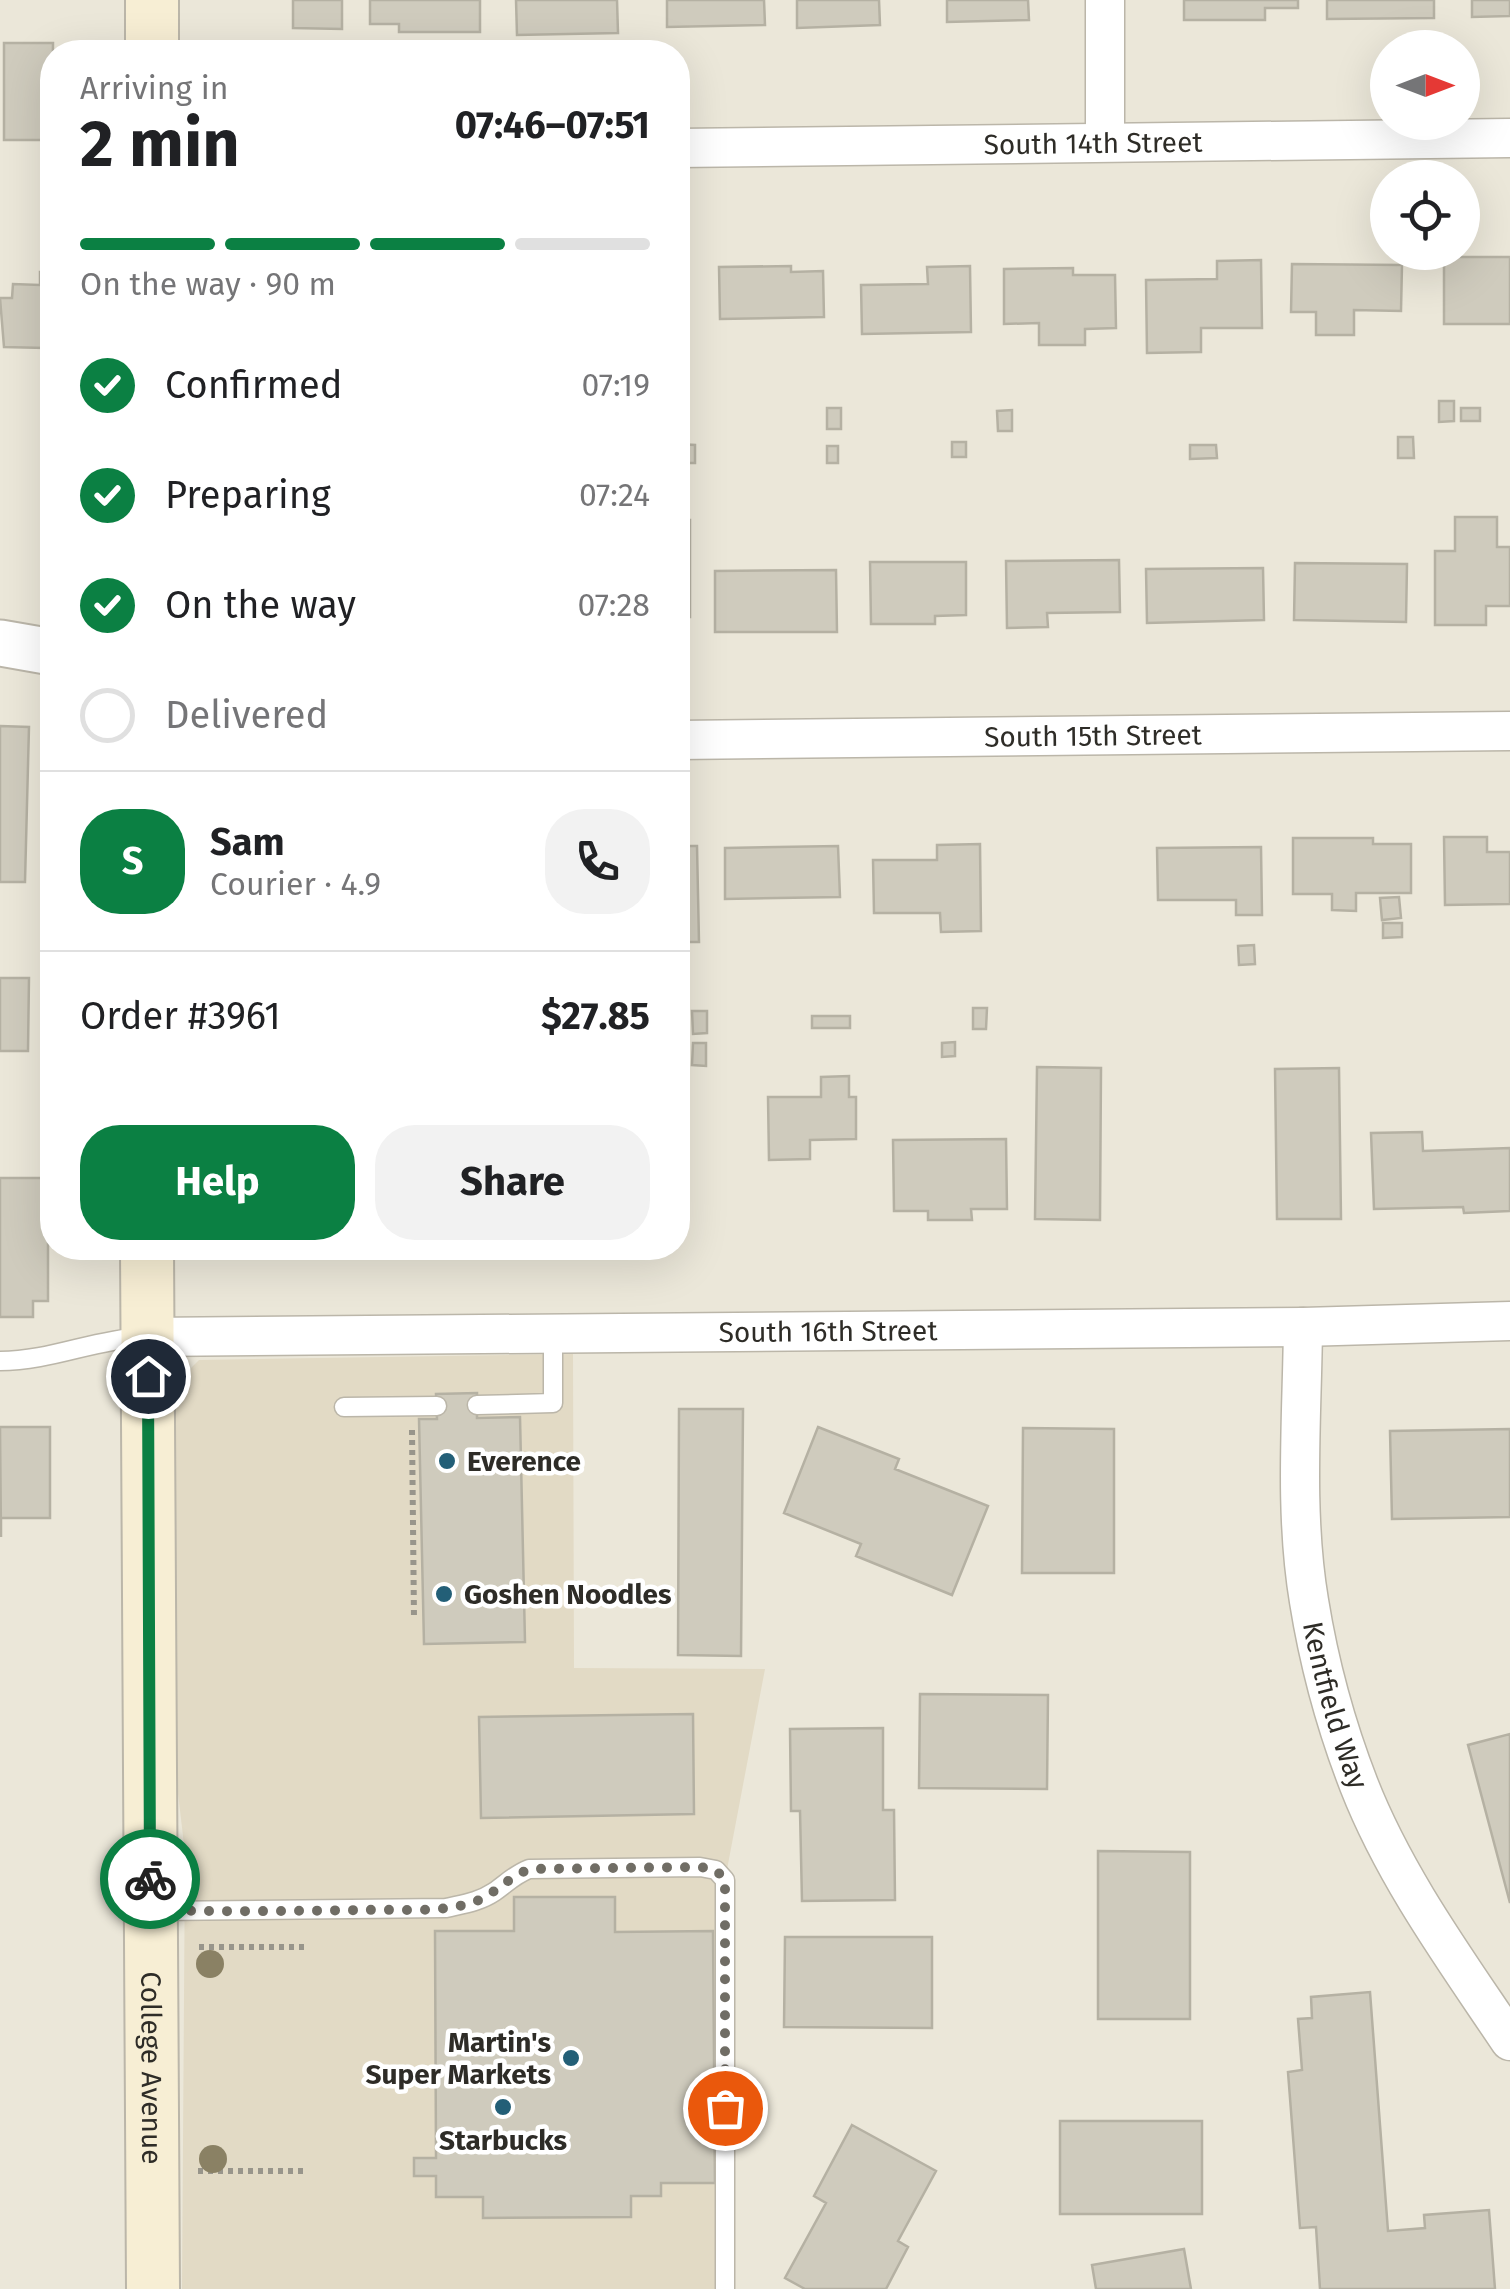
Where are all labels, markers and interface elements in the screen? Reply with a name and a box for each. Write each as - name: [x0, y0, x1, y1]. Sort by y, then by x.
- north arrow: [1370, 30, 1480, 140]
- map controls: [1370, 30, 1480, 270]
- text: Arriving in: [80, 69, 228, 107]
- text: 07:46–07:51: [455, 102, 650, 148]
- text: 2 min: [80, 105, 240, 183]
- street label: South 14th Street: [983, 126, 1203, 161]
- button: locate: [1370, 160, 1480, 270]
- text: On the way · 90 m: [80, 265, 336, 303]
- icon: check: [80, 358, 135, 413]
- text: Confirmed: [165, 362, 343, 408]
- text: 07:19: [582, 366, 650, 404]
- icon: check: [80, 468, 135, 523]
- text: Preparing: [165, 472, 331, 518]
- text: 07:24: [579, 476, 650, 514]
- icon: check: [80, 578, 135, 633]
- text: On the way: [165, 582, 356, 628]
- text: 07:28: [577, 586, 650, 624]
- text: Delivered: [165, 692, 328, 738]
- street label: South 15th Street: [984, 718, 1203, 754]
- button: phone: [545, 809, 650, 914]
- text: Sam: [210, 819, 285, 865]
- text: S: [122, 838, 143, 884]
- text: Courier · 4.9: [210, 865, 381, 903]
- text: Order #3961: [80, 993, 281, 1039]
- text: $27.85: [541, 993, 650, 1039]
- button: Help: [80, 1125, 355, 1240]
- button: Share: [375, 1125, 650, 1240]
- street label: South 16th Street: [718, 1314, 938, 1349]
- pin: [106, 1334, 191, 1419]
- icon: home: [121, 1349, 176, 1404]
- place label: Everence: [467, 1445, 581, 1478]
- marker: Everence: [436, 1450, 458, 1472]
- place label: Goshen Noodles: [464, 1578, 672, 1611]
- marker: Goshen Noodles: [433, 1583, 455, 1605]
- street label: Kentfield Way: [1296, 1619, 1375, 1794]
- courier: [100, 1829, 200, 1929]
- icon: bike: [123, 1852, 178, 1907]
- street label: College Avenue: [134, 1971, 168, 2164]
- place label: Martin's Super Markets: [365, 2026, 551, 2091]
- marker: Martin's Super Markets: [560, 2047, 582, 2069]
- pin: [683, 2066, 768, 2151]
- icon: bag: [698, 2081, 753, 2136]
- marker: Starbucks: [492, 2096, 514, 2118]
- place label: Starbucks: [439, 2124, 567, 2157]

